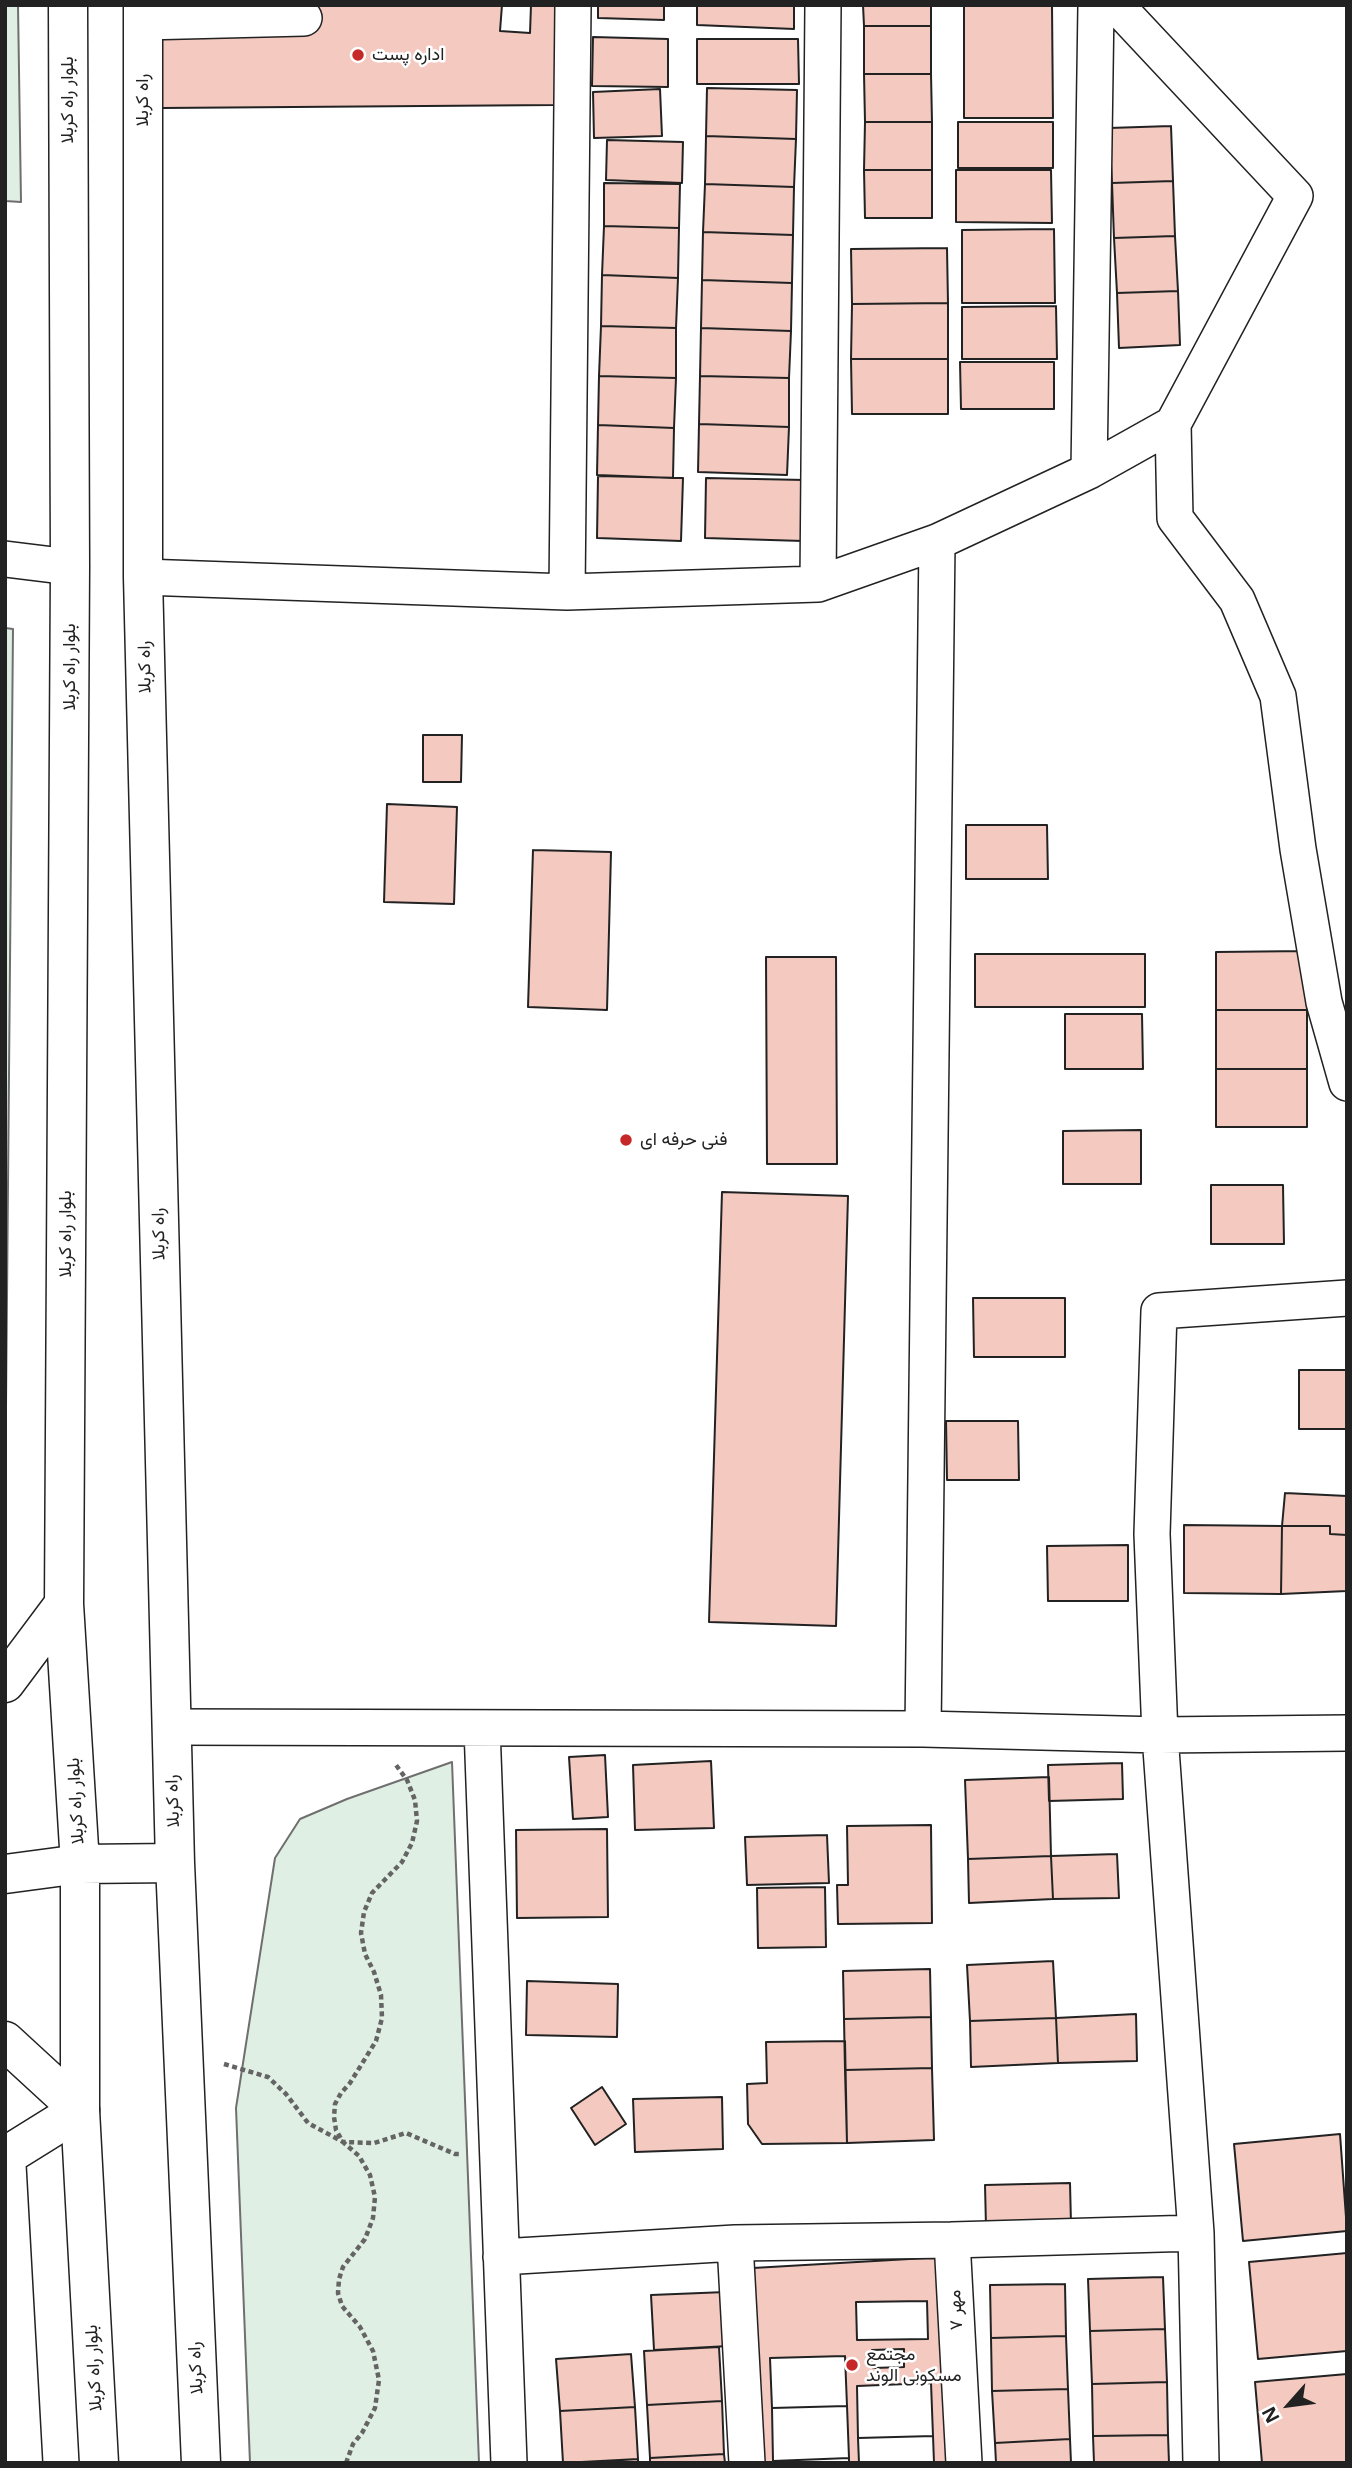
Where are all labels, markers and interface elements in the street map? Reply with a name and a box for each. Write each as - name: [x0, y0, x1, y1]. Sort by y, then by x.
- place label: اداره پست: [372, 44, 444, 66]
- marker: اداره پست: [350, 47, 366, 63]
- street label: بلوار راه کربلا: [57, 57, 79, 143]
- street label: راه کربلا: [132, 74, 154, 126]
- street label: بلوار راه کربلا: [59, 624, 81, 710]
- street label: راه کربلا: [134, 640, 156, 694]
- place label: فنی حرفه ای: [640, 1129, 728, 1151]
- marker: فنی حرفه ای: [618, 1132, 634, 1148]
- street label: بلوار راه کربلا: [55, 1191, 77, 1277]
- street label: راه کربلا: [148, 1207, 170, 1261]
- street label: بلوار راه کربلا: [63, 1757, 89, 1845]
- street label: راه کربلا: [161, 1774, 185, 1828]
- street label: مهر ۷: [944, 2289, 968, 2331]
- street label: بلوار راه کربلا: [81, 2324, 107, 2412]
- street label: راه کربلا: [184, 2341, 208, 2395]
- place label: مجتمع مسکونی الوند: [866, 2344, 962, 2386]
- marker: مجتمع مسکونی الوند: [844, 2357, 860, 2373]
- north arrow: [1254, 2370, 1324, 2440]
- text: N: [1255, 2402, 1286, 2428]

